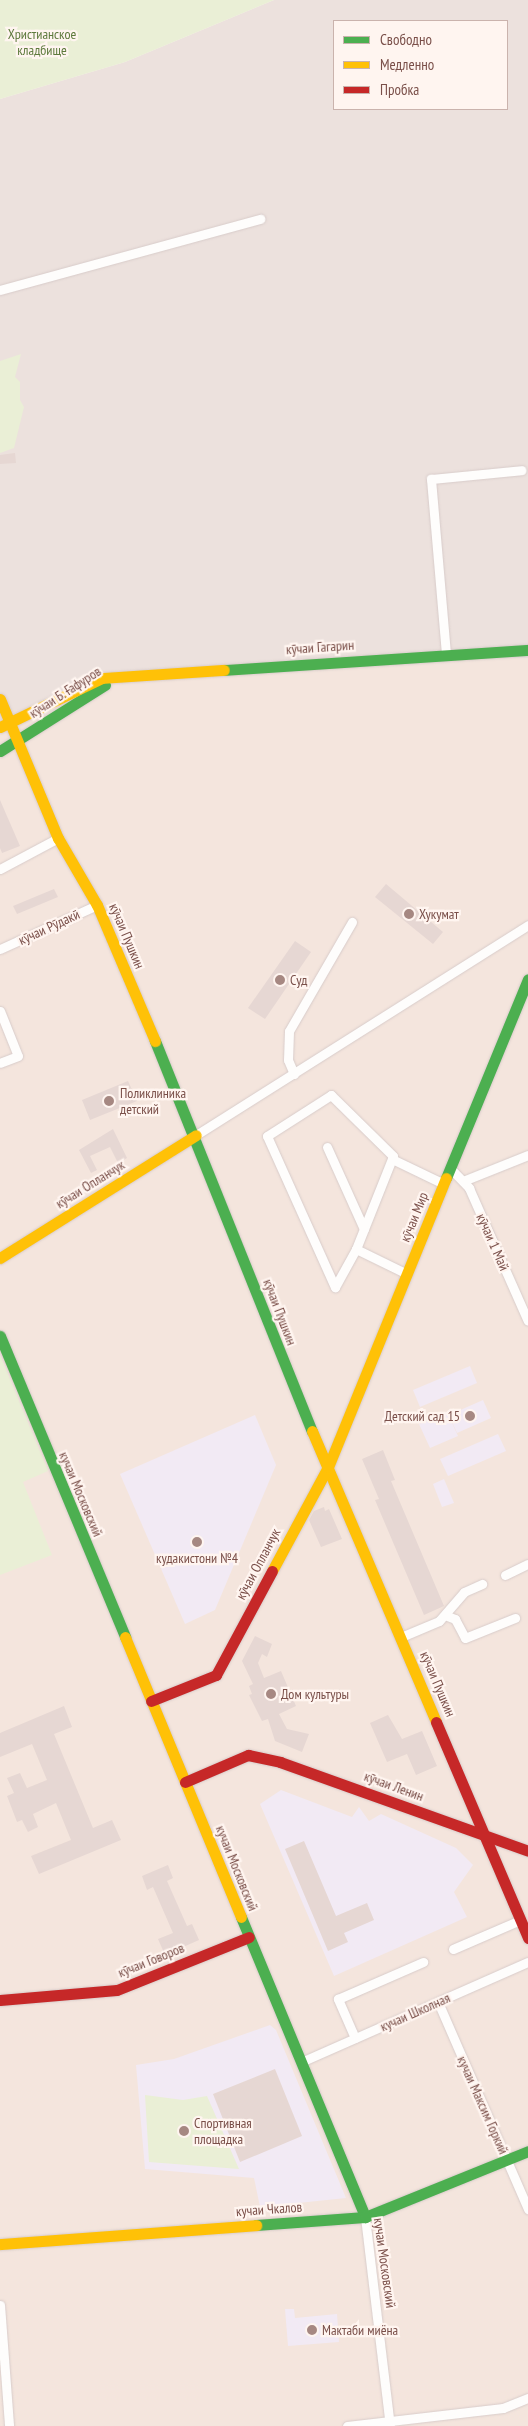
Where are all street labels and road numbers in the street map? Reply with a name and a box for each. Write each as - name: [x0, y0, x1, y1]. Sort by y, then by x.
- street label: кӯчаи Гагарин: [285, 636, 355, 658]
- street label: кӯчаи Б. Ғафуров: [26, 662, 104, 722]
- street label: кӯчаи Пушкин: [106, 901, 148, 971]
- street label: кӯчаи Рӯдакӣ: [16, 906, 82, 948]
- street label: кӯчаи Опланчук: [52, 1156, 128, 1212]
- street label: кӯчаи Мир: [396, 1190, 432, 1244]
- street label: кӯчаи 1 Май: [473, 1211, 513, 1273]
- street label: кӯчаи Пушкин: [260, 1277, 300, 1347]
- street label: кучаи Московский: [56, 1449, 106, 1539]
- street label: кӯчаи Опланчук: [232, 1526, 284, 1602]
- street label: кӯчаи Пушкин: [417, 1649, 459, 1719]
- street label: кӯчаи Ленин: [362, 1767, 426, 1805]
- street label: кучаи Московский: [212, 1823, 262, 1913]
- street label: кӯчаи Говоров: [115, 1939, 187, 1981]
- street label: кучаи Школная: [377, 1989, 453, 2035]
- street label: кучаи Максим Горкий: [454, 2053, 512, 2157]
- street label: кучаи Чкалов: [235, 2198, 303, 2220]
- street label: кучаи Московский: [370, 2217, 400, 2309]

